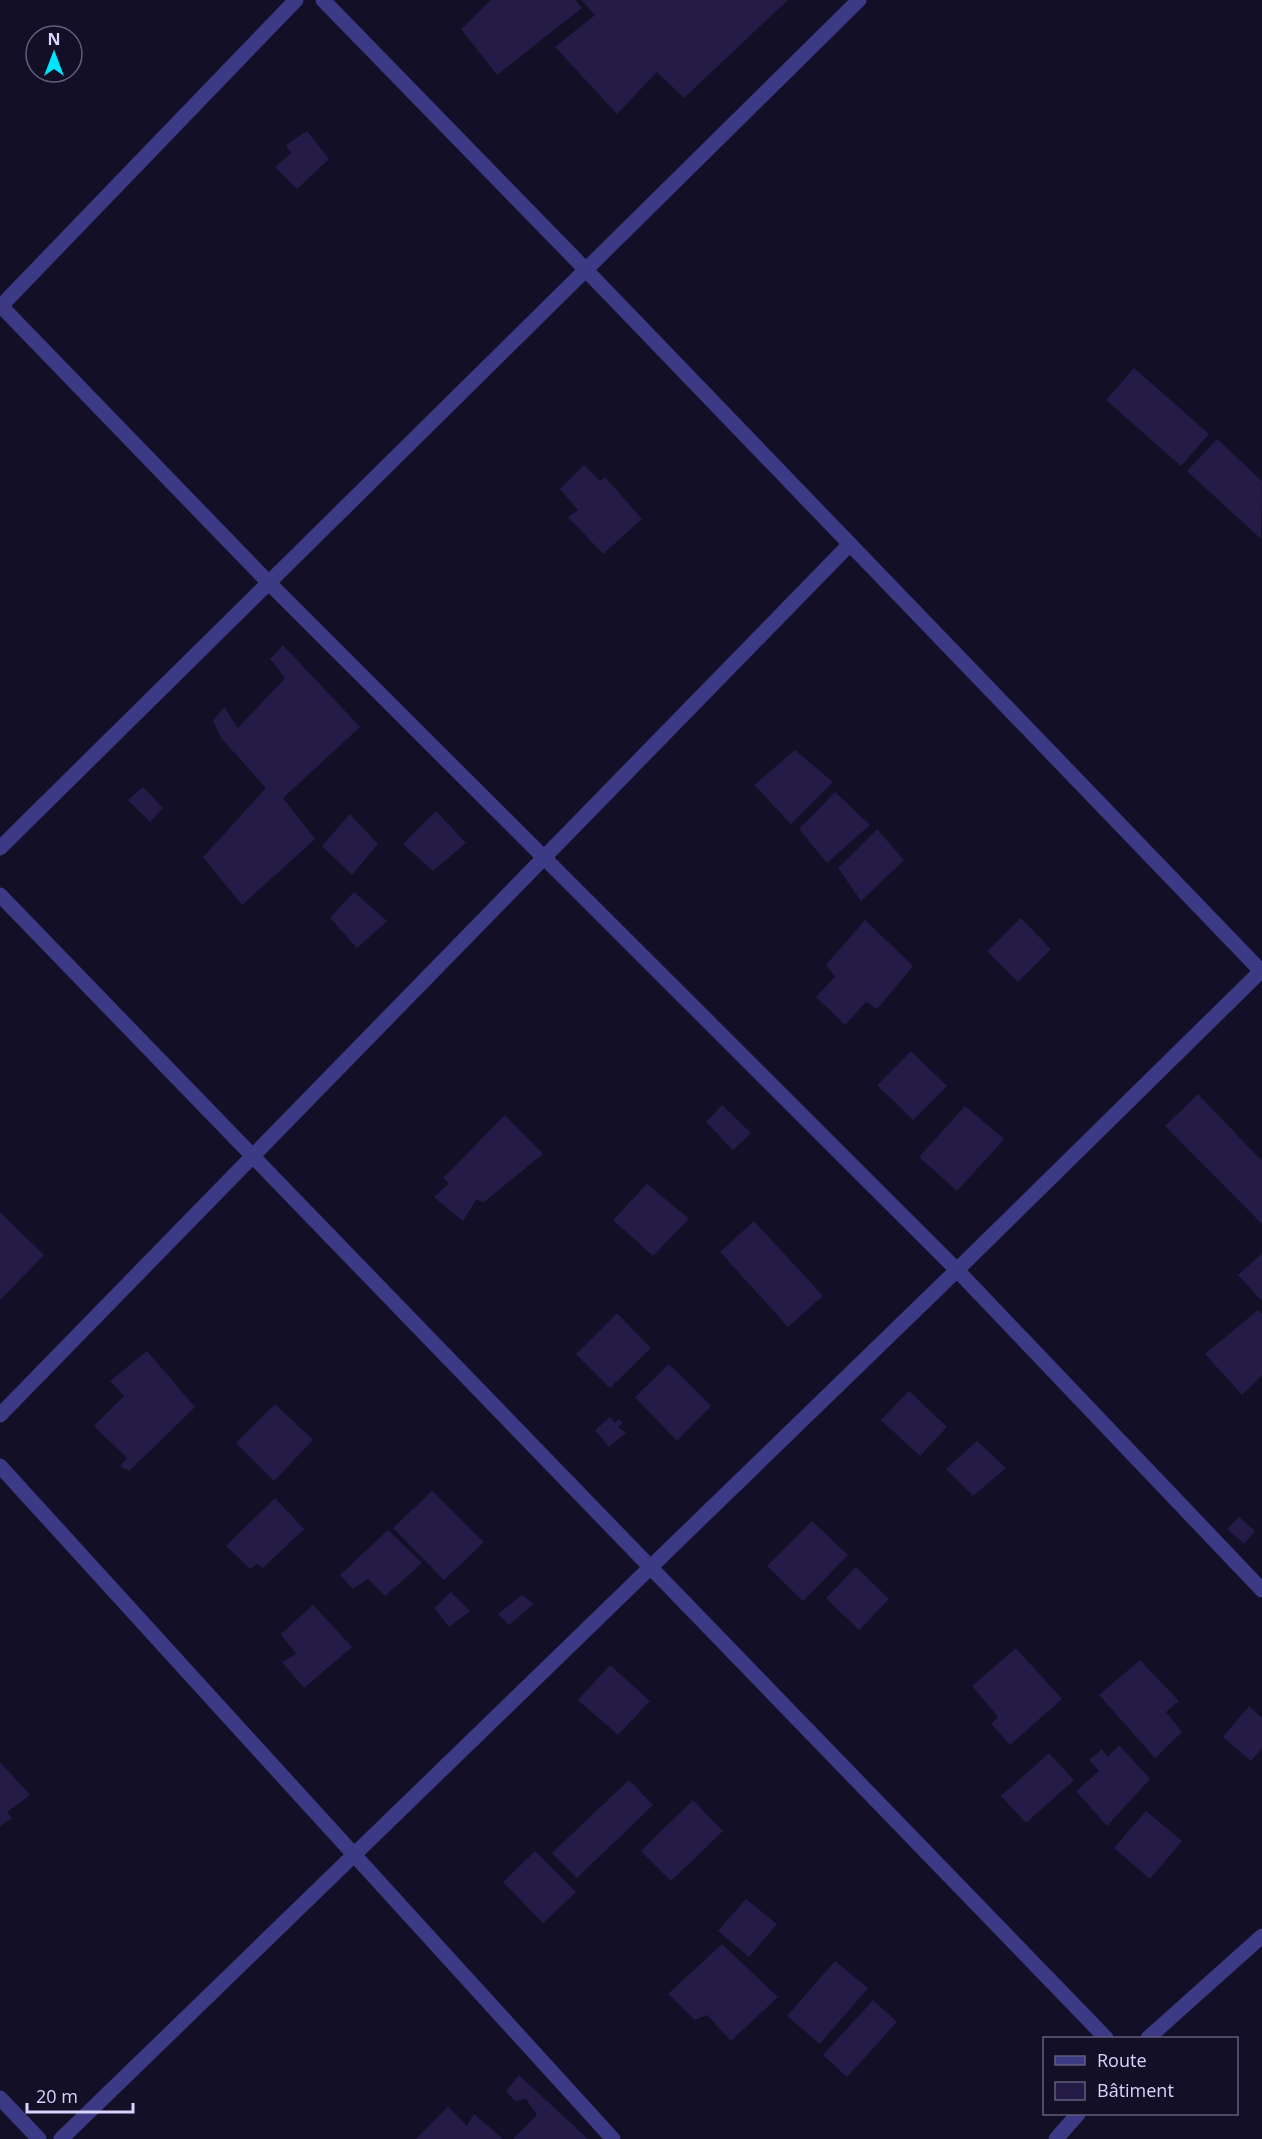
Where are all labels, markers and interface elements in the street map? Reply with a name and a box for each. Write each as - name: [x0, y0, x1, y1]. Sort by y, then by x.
- north arrow: [24, 24, 84, 84]
- text: N: [47, 28, 61, 50]
- legend: [1043, 2037, 1238, 2115]
- text: Route: [1097, 2048, 1147, 2072]
- scale bar: [27, 2076, 134, 2114]
- text: Bâtiment: [1097, 2078, 1174, 2102]
- text: 20 m: [36, 2084, 78, 2108]

